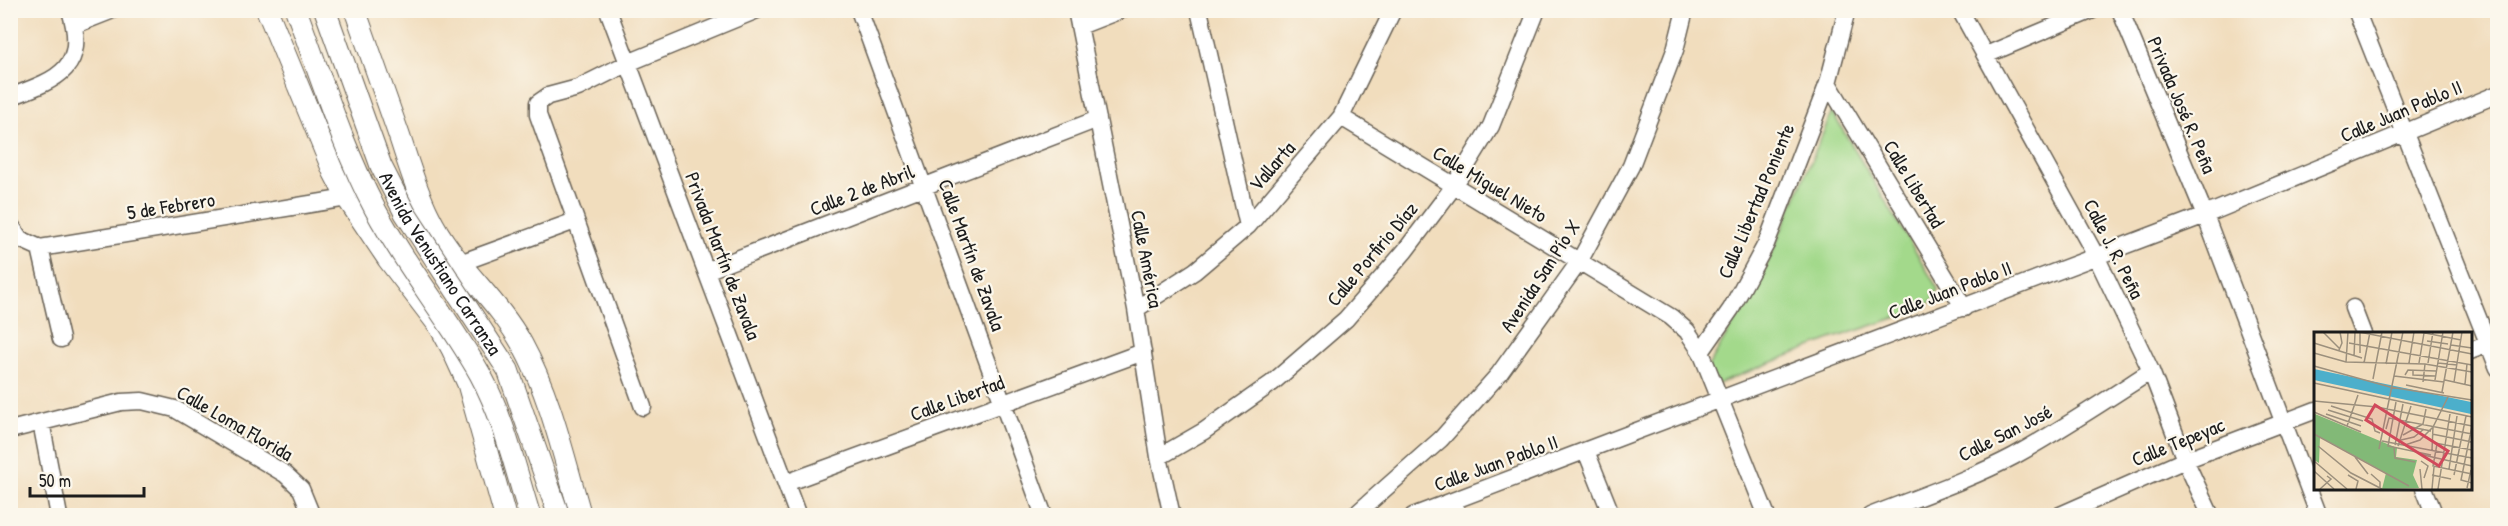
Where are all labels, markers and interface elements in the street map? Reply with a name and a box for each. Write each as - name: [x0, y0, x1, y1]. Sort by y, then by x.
- street label: Privada José R. Peña: [2142, 32, 2223, 177]
- street label: Calle Juan Pablo II: [2336, 73, 2466, 148]
- street label: Calle Libertad Poniente: [1711, 119, 1800, 282]
- street label: Vallarta: [1242, 135, 1301, 196]
- street label: Calle Libertad: [1878, 135, 1951, 233]
- street label: Calle Miguel Nieto: [1428, 139, 1553, 228]
- street label: Calle 2 de Abril: [806, 157, 919, 222]
- street label: Avenida Venustiano Carranza: [373, 167, 509, 360]
- street label: Privada Martín de Zavala: [679, 168, 768, 344]
- street label: Calle Martín de Zavala: [932, 175, 1013, 335]
- street label: 5 de Febrero: [125, 185, 217, 226]
- street label: Calle J. R. Peña: [2078, 194, 2151, 303]
- street label: Calle Porfirio Díaz: [1320, 195, 1424, 312]
- street label: Calle América: [1125, 208, 1170, 310]
- street label: Avenida San Pío X: [1493, 214, 1586, 337]
- street label: Calle Juan Pablo II: [1884, 254, 2015, 325]
- inset map: [2314, 332, 2472, 490]
- street label: Calle Libertad: [906, 368, 1008, 427]
- street label: Calle Loma Florida: [172, 378, 299, 467]
- street label: Calle San José: [1953, 397, 2056, 468]
- street label: Calle Tepeyac: [2127, 411, 2228, 472]
- street label: Calle Juan Pablo II: [1430, 428, 1562, 497]
- scale bar: [30, 460, 144, 498]
- text: 50 m: [39, 468, 71, 493]

